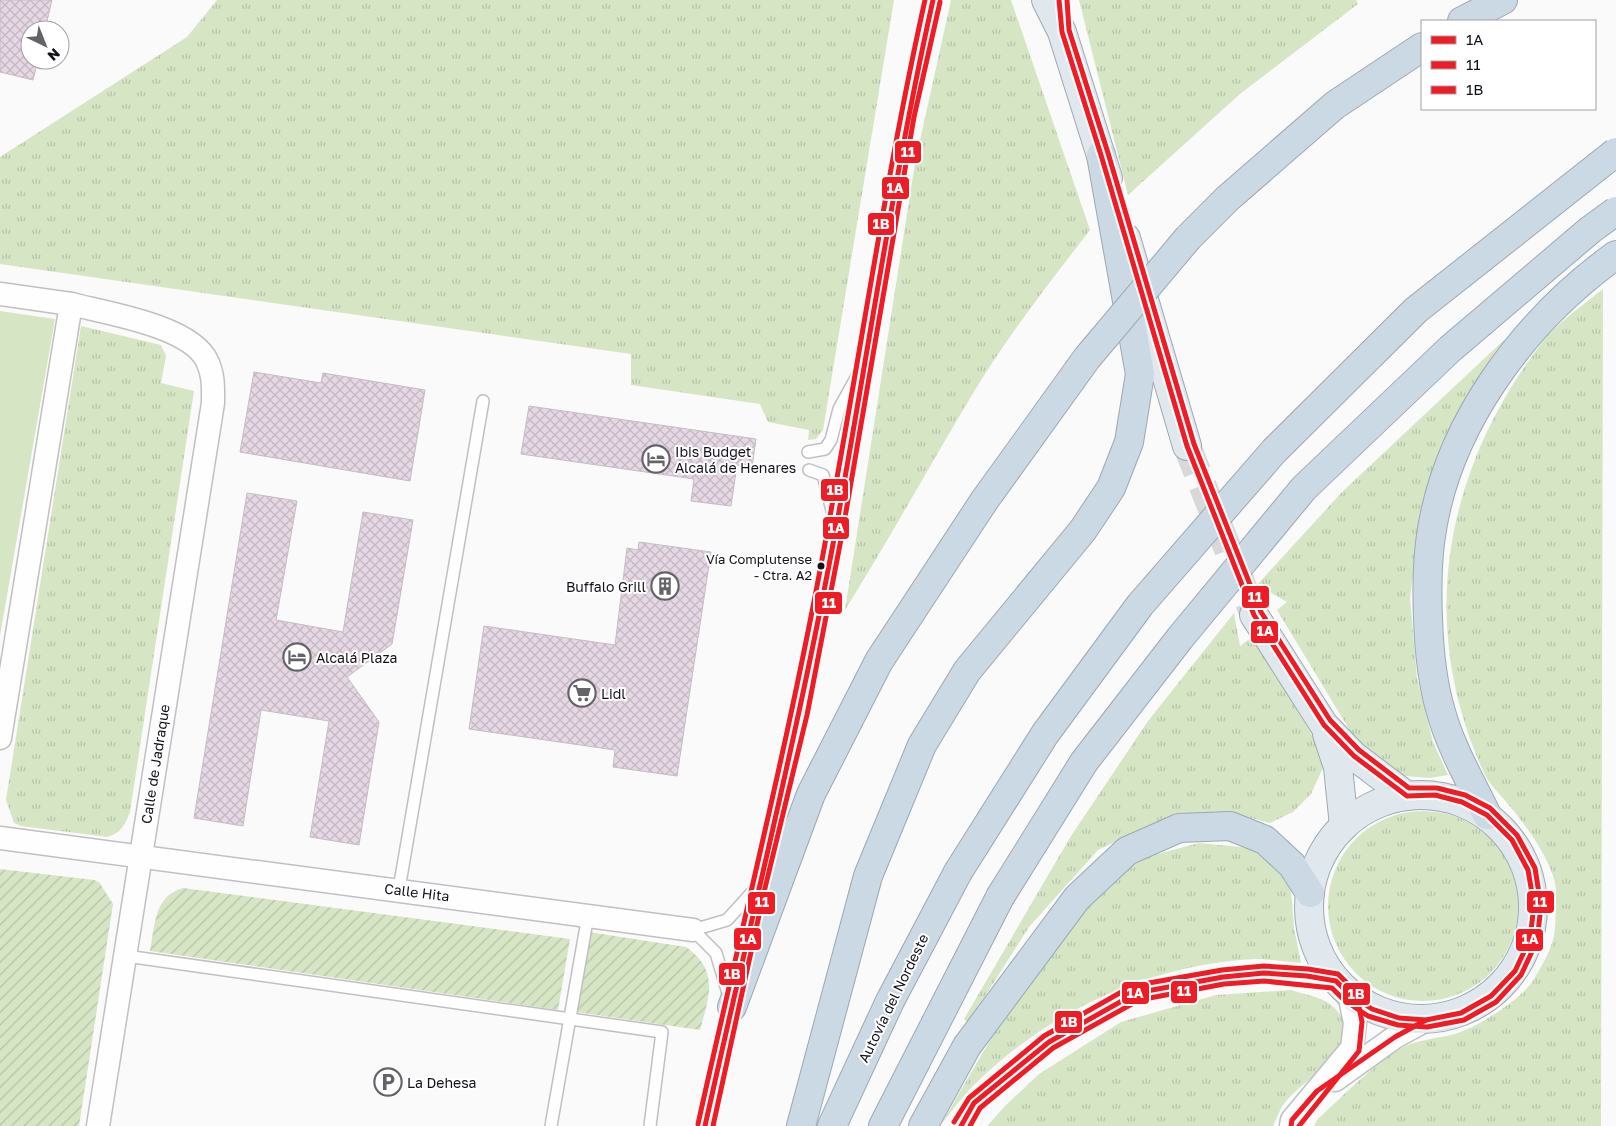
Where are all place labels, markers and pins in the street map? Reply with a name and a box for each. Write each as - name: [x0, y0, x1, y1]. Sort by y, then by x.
- place label: Ibis Budget Alcalá de Henares: [675, 443, 796, 476]
- hotel icon: Ibis Budget Alcalá de Henares: [641, 444, 671, 474]
- place label: Vía Complutense - Ctra. A2: [706, 551, 812, 583]
- marker: Vía Complutense - Ctra. A2: [816, 561, 826, 571]
- building icon: Buffalo Grill: [650, 571, 680, 601]
- place label: Buffalo Grill: [566, 578, 646, 595]
- hotel icon: Alcalá Plaza: [282, 642, 312, 672]
- place label: Alcalá Plaza: [316, 649, 397, 666]
- supermarket icon: Lidl: [567, 678, 597, 708]
- place label: Lidl: [601, 685, 626, 702]
- parking icon: La Dehesa: [373, 1067, 403, 1097]
- place label: La Dehesa: [407, 1074, 477, 1091]

